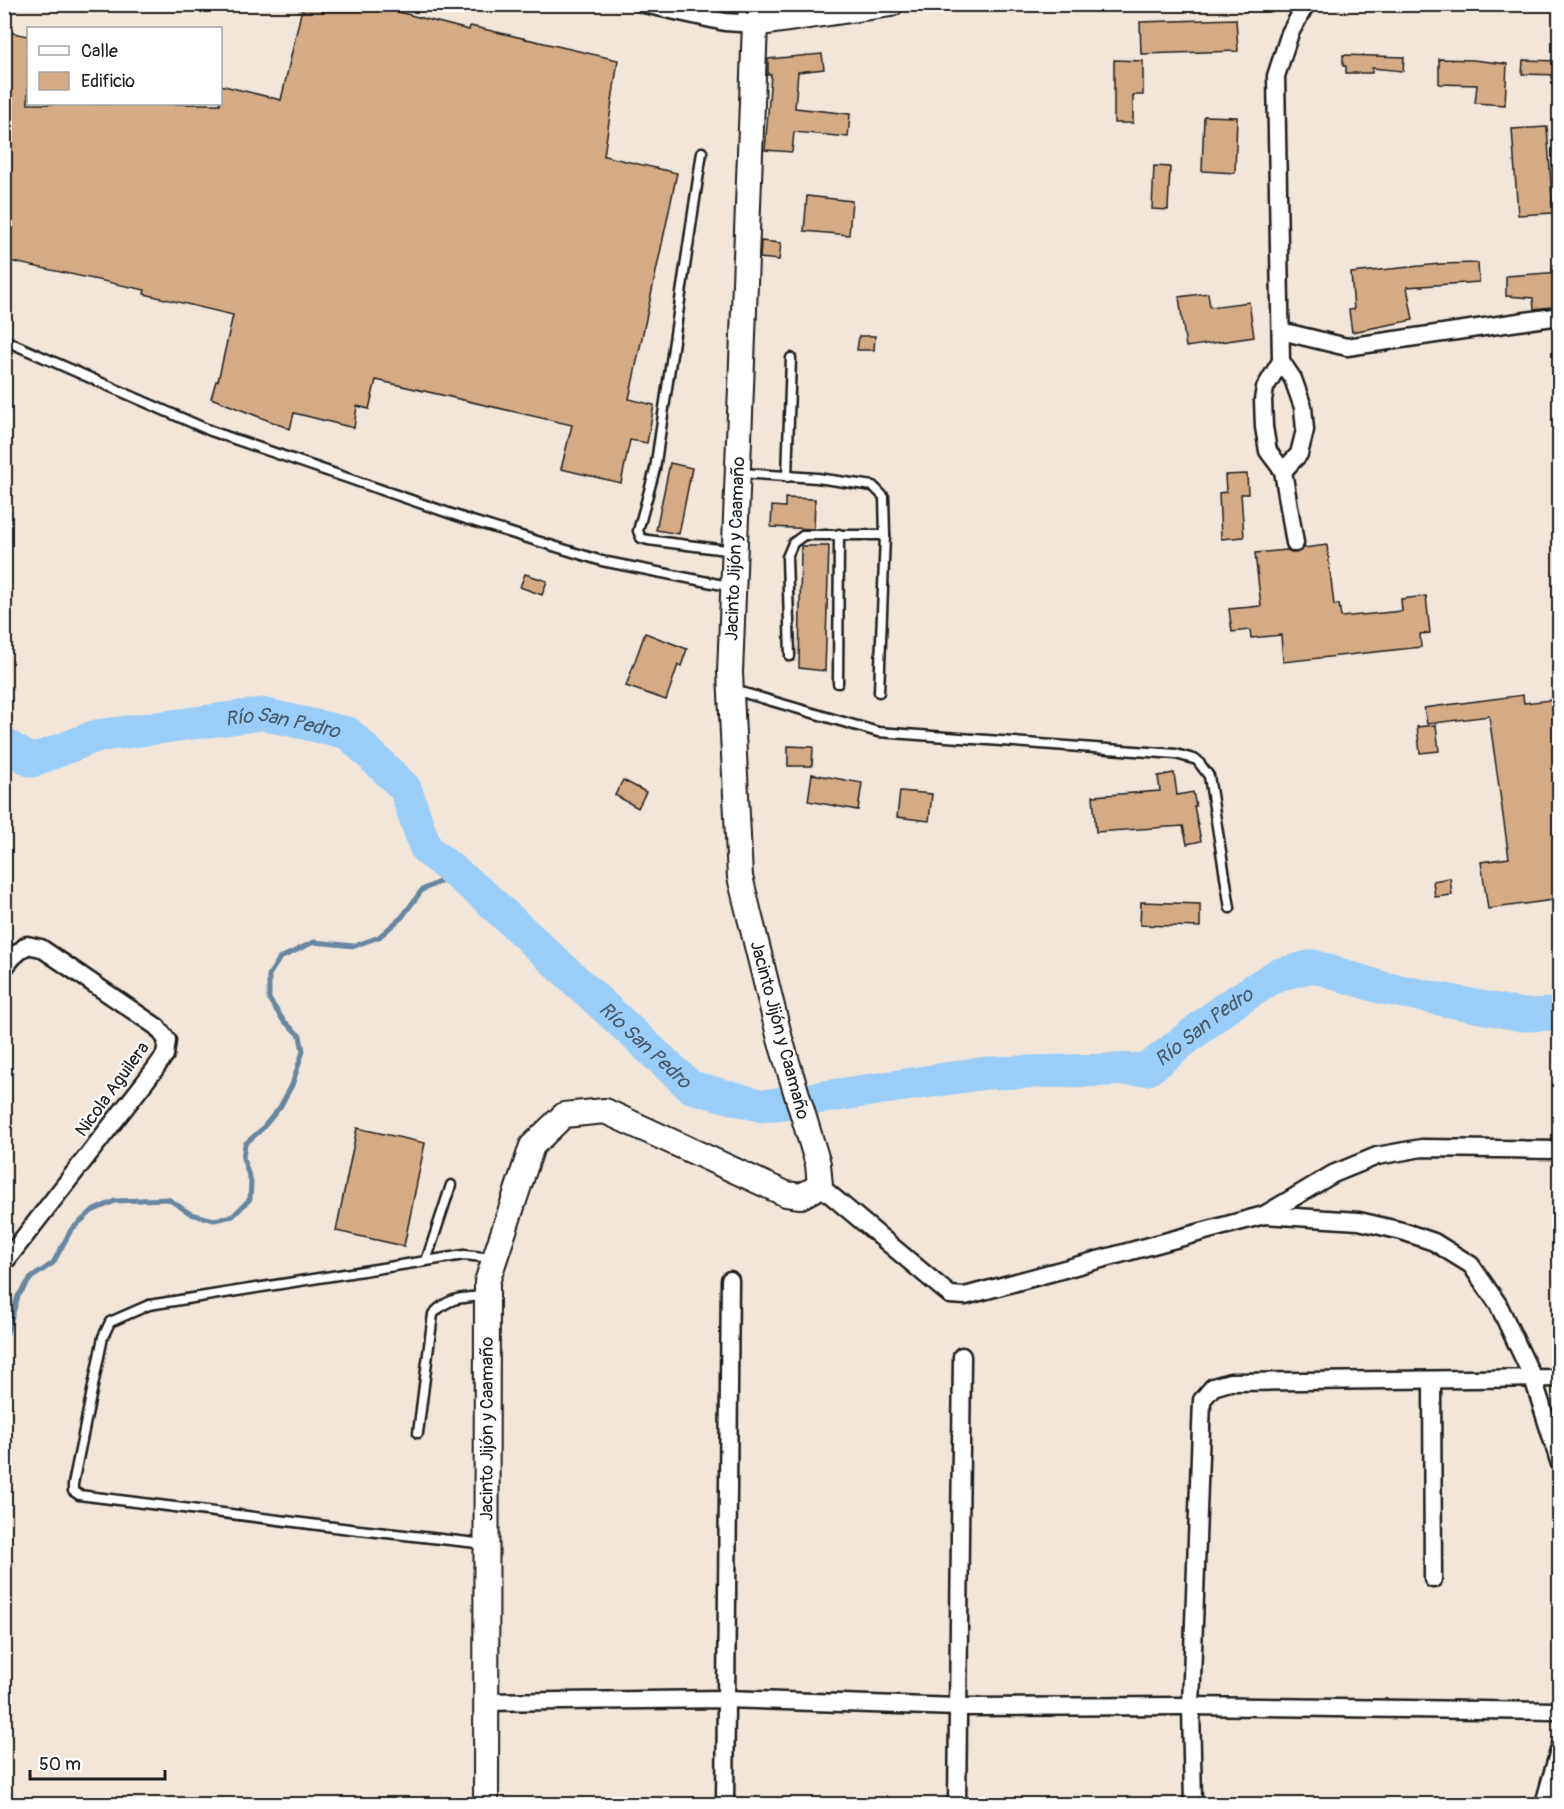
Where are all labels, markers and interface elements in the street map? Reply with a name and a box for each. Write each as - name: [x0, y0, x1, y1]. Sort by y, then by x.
- legend: [27, 27, 222, 105]
- text: Calle: [81, 40, 118, 63]
- text: Edificio: [81, 70, 135, 93]
- street label: Jacinto Jijón y Caamaño: [720, 456, 750, 641]
- water label: Río San Pedro: [224, 701, 343, 744]
- street label: Jacinto Jijón y Caamaño: [745, 938, 815, 1122]
- water label: Río San Pedro: [1150, 981, 1259, 1072]
- water label: Río San Pedro: [594, 997, 697, 1095]
- street label: Nicola Aguilera: [70, 1037, 155, 1141]
- street label: Jacinto Jijón y Caamaño: [476, 1337, 499, 1521]
- scale bar: [30, 1743, 165, 1781]
- text: 50 m: [39, 1753, 81, 1776]

